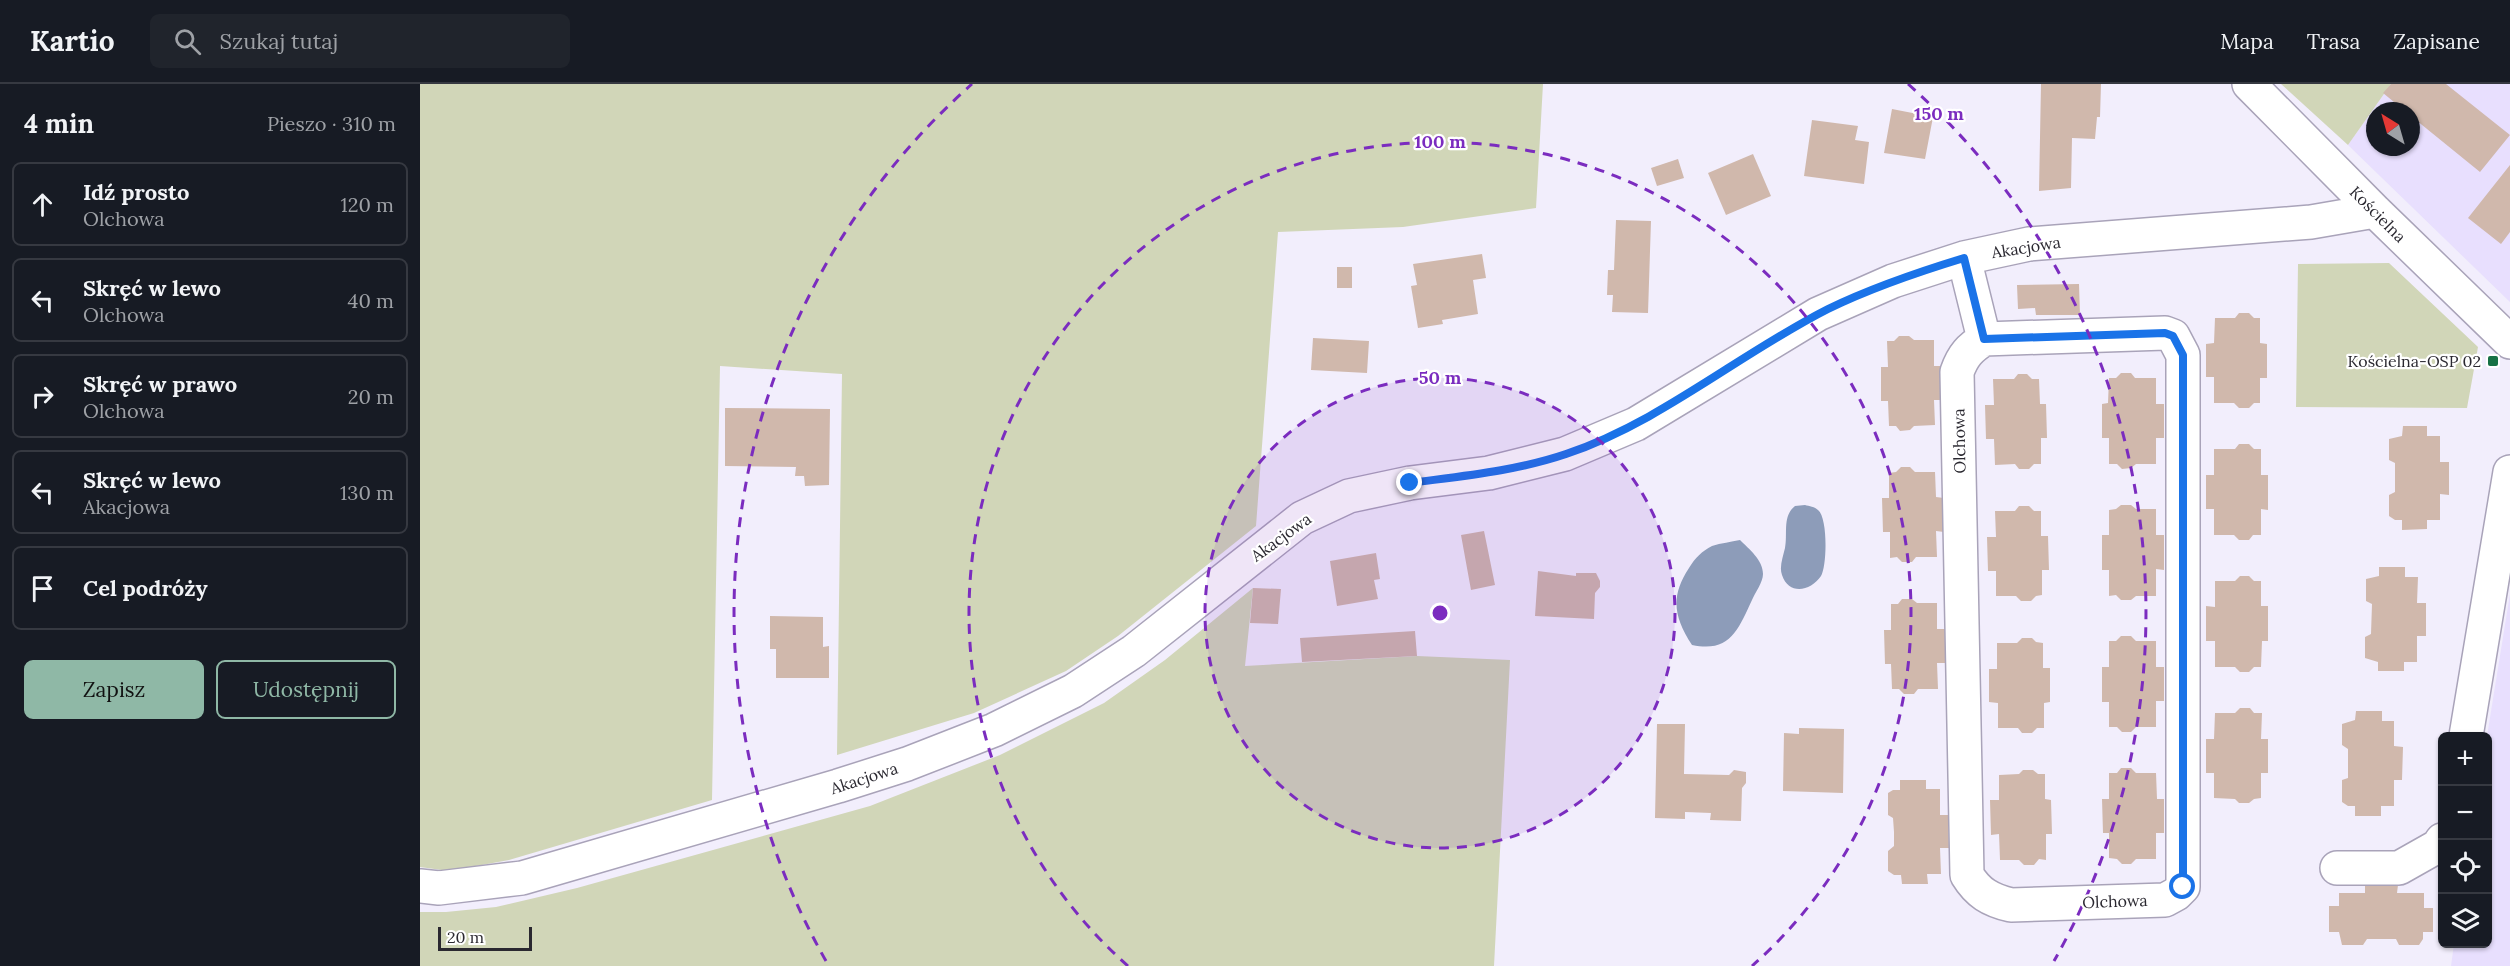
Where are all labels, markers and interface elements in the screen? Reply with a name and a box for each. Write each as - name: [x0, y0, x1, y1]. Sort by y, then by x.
- search box: [150, 14, 570, 68]
- text: Kartio: [30, 23, 114, 59]
- icon: search: [171, 25, 204, 58]
- text: Szukaj tutaj: [219, 27, 338, 55]
- text: Mapa: [2220, 28, 2274, 55]
- text: Trasa: [2307, 28, 2360, 55]
- text: Zapisane: [2393, 28, 2480, 55]
- text: 150 m: [1914, 102, 1964, 125]
- north arrow: [2366, 102, 2420, 156]
- text: 4 min: [24, 107, 94, 140]
- text: Pieszo · 310 m: [267, 111, 396, 136]
- text: 100 m: [1414, 130, 1466, 153]
- text: Idź prosto: [83, 178, 189, 206]
- street label: Kościelna: [2346, 182, 2410, 246]
- icon: ahead: [26, 188, 59, 221]
- text: 120 m: [340, 192, 394, 217]
- text: Olchowa: [83, 206, 165, 231]
- street label: Akacjowa: [1989, 232, 2062, 262]
- text: Skręć w lewo: [83, 274, 221, 302]
- icon: left: [26, 284, 59, 317]
- text: 40 m: [348, 288, 394, 313]
- text: Olchowa: [83, 302, 165, 327]
- place label: Kościelna-OSP 02: [2348, 351, 2481, 371]
- marker: Kościelna-OSP 02: [2486, 354, 2500, 368]
- text: 50 m: [1419, 366, 1462, 389]
- text: Skręć w prawo: [83, 370, 237, 398]
- icon: right: [26, 380, 59, 413]
- text: 20 m: [348, 384, 394, 409]
- text: Olchowa: [83, 398, 165, 423]
- street label: Olchowa: [1948, 408, 1970, 474]
- text: Skręć w lewo: [83, 466, 221, 494]
- route end: [1396, 469, 1422, 495]
- icon: left: [26, 476, 59, 509]
- text: 130 m: [340, 480, 394, 505]
- text: Akacjowa: [83, 494, 170, 519]
- street label: Akacjowa: [1246, 508, 1315, 566]
- icon: arrive: [26, 572, 59, 605]
- text: Cel podróży: [83, 574, 208, 602]
- centre of rings: [1430, 603, 1450, 623]
- button: Zapisz: [24, 660, 204, 719]
- button: Udostępnij: [216, 660, 396, 719]
- map controls: [2438, 732, 2492, 948]
- button: +: [2438, 732, 2492, 786]
- street label: Akacjowa: [827, 758, 900, 799]
- button: −: [2438, 786, 2492, 840]
- button: locate: [2438, 840, 2492, 894]
- route start: [2169, 873, 2195, 899]
- street label: Olchowa: [2082, 890, 2148, 912]
- button: layers: [2438, 894, 2492, 948]
- scale bar: [438, 924, 532, 952]
- text: 20 m: [447, 927, 484, 947]

